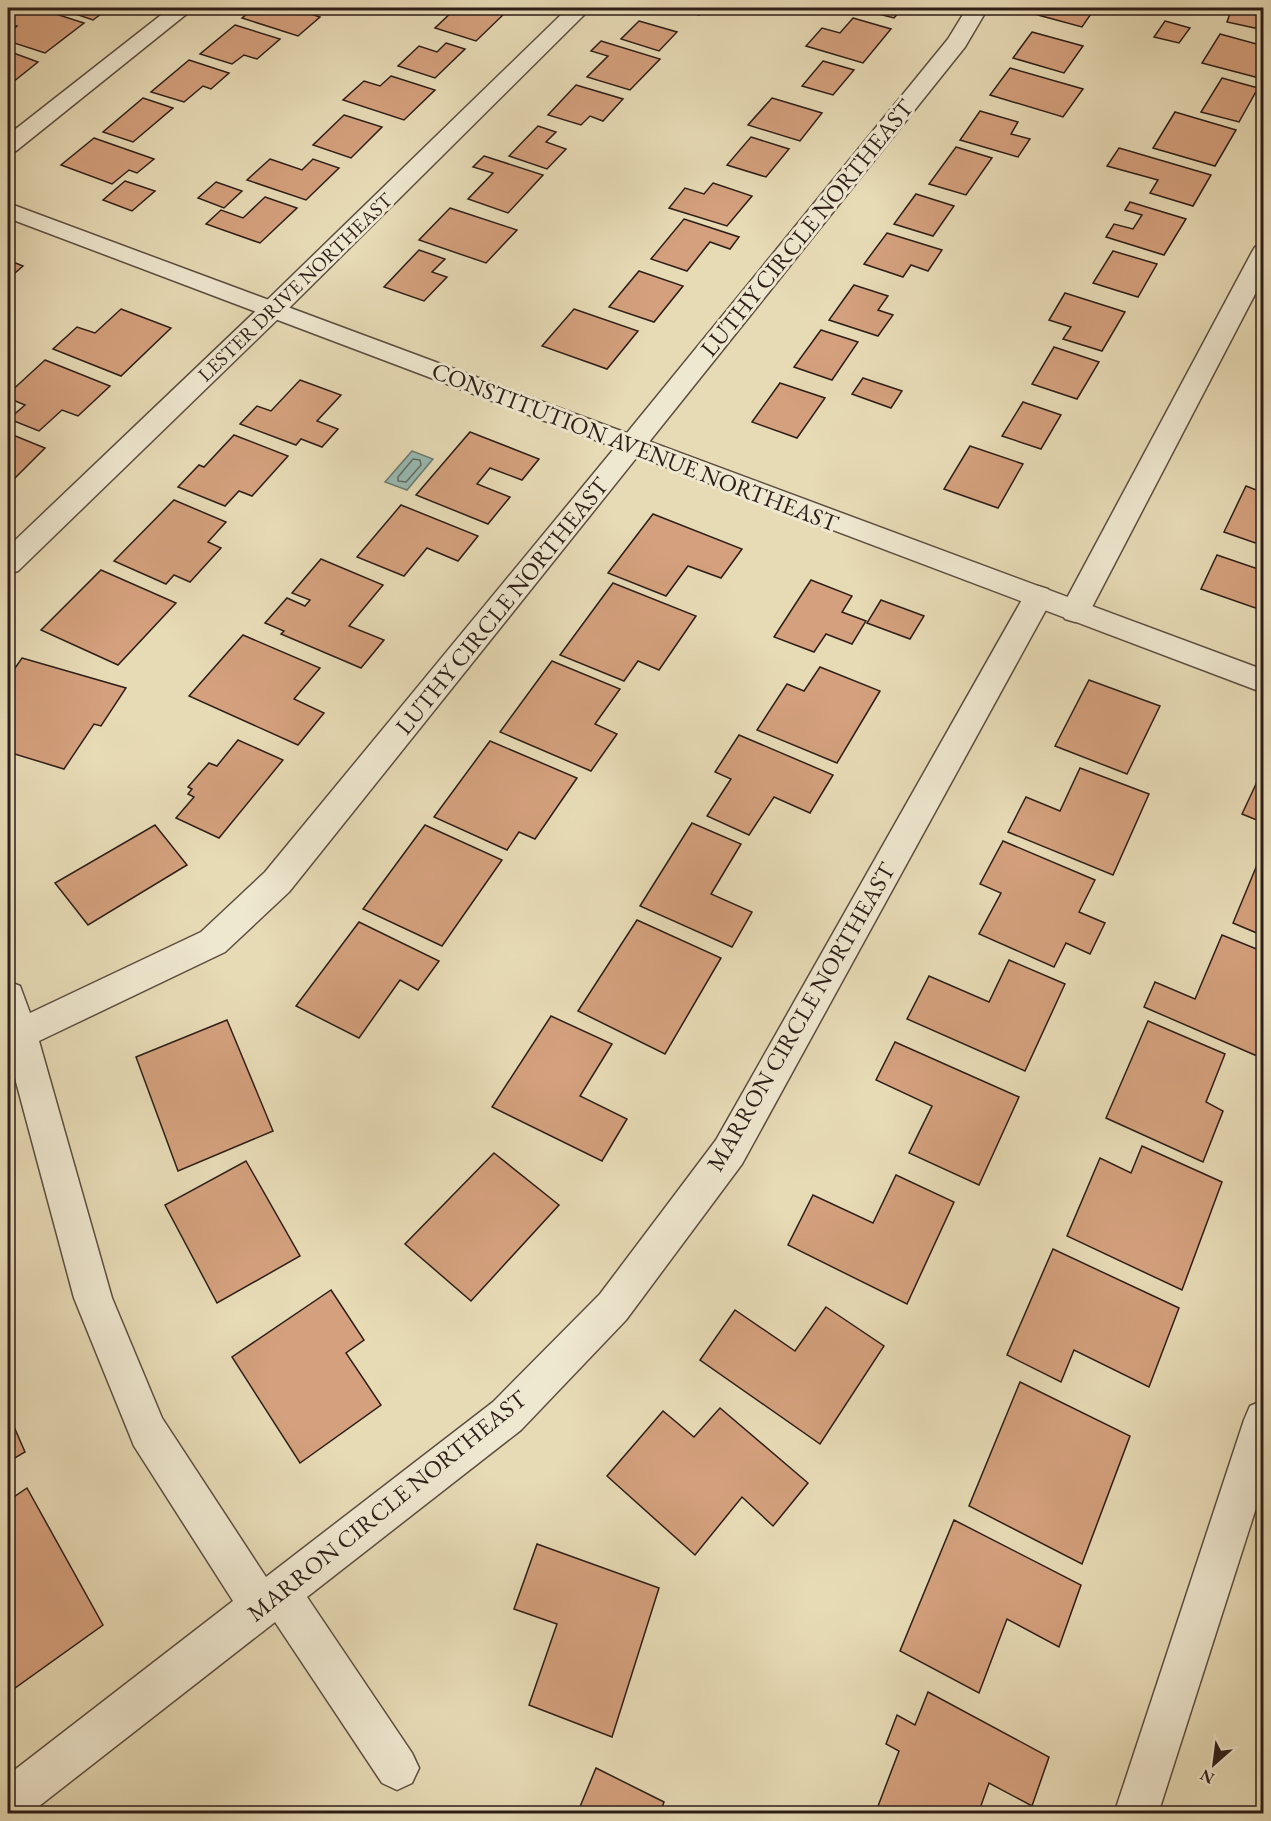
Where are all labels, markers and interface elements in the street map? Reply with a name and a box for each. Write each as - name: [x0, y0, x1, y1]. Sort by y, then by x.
- street label: LUTHY CIRCLE NORTHEAST: [693, 92, 921, 363]
- street label: LESTER DRIVE NORTHEAST: [192, 187, 398, 387]
- street label: CONSTITUTION AVENUE NORTHEAST: [428, 355, 844, 539]
- street label: LUTHY CIRCLE NORTHEAST: [388, 470, 616, 741]
- street label: MARRON CIRCLE NORTHEAST: [699, 856, 902, 1177]
- street label: MARRON CIRCLE NORTHEAST: [240, 1382, 534, 1628]
- north arrow: [1184, 1734, 1244, 1794]
- text: N: [1197, 1764, 1218, 1789]

